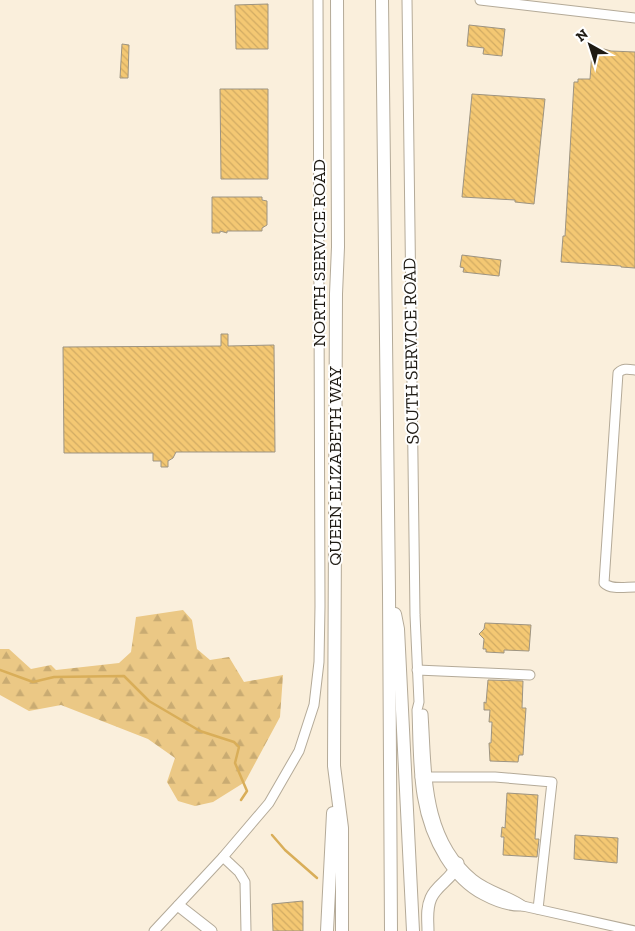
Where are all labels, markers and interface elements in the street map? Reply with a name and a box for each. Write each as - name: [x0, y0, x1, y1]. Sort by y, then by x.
- north arrow: [565, 20, 615, 70]
- text: N: [573, 25, 592, 45]
- street label: NORTH SERVICE ROAD: [308, 159, 330, 347]
- street label: SOUTH SERVICE ROAD: [398, 258, 424, 444]
- street label: QUEEN ELIZABETH WAY: [324, 366, 346, 566]

